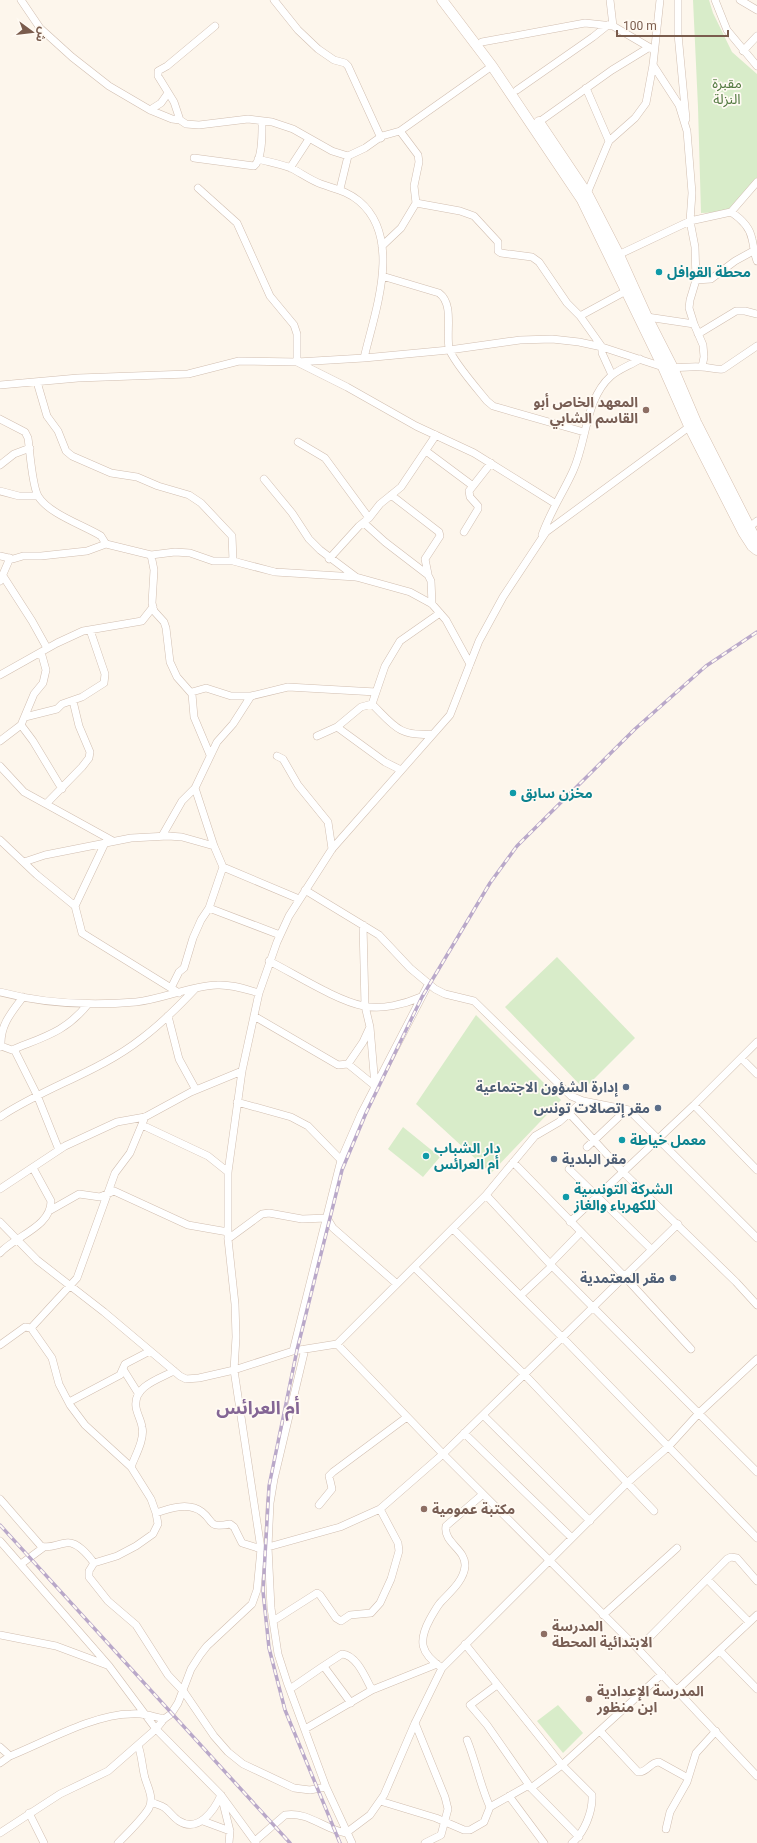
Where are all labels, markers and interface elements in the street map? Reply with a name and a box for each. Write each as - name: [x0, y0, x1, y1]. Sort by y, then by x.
- north arrow: [12, 12, 52, 52]
- scale bar: [617, 12, 728, 38]
- text: 100 m: [623, 19, 657, 33]
- text: ش: [33, 25, 49, 43]
- park label: مقبرة النزلة: [712, 75, 742, 108]
- place label: محطة القوافل: [667, 264, 751, 280]
- marker: محطة القوافل: [654, 267, 664, 277]
- place label: المعهد الخاص أبو القاسم الشابي: [534, 393, 638, 429]
- marker: المعهد الخاص أبو القاسم الشابي: [641, 405, 651, 415]
- place label: مخزن سابق: [521, 785, 593, 802]
- marker: مخزن سابق: [508, 788, 518, 798]
- place label: إدارة الشؤون الاجتماعية: [476, 1079, 619, 1097]
- marker: إدارة الشؤون الاجتماعية: [621, 1082, 631, 1092]
- place label: مقر إتصالات تونس: [534, 1100, 650, 1118]
- marker: مقر إتصالات تونس: [653, 1103, 663, 1113]
- place label: معمل خياطة: [630, 1132, 706, 1148]
- marker: معمل خياطة: [617, 1135, 627, 1145]
- place label: دار الشباب أم العرائس: [434, 1140, 501, 1175]
- marker: دار الشباب أم العرائس: [421, 1151, 431, 1161]
- place label: مقر البلدية: [562, 1151, 626, 1168]
- marker: مقر البلدية: [549, 1154, 559, 1164]
- place label: الشركة التونسية للكهرباء والغاز: [573, 1181, 673, 1214]
- marker: الشركة التونسية للكهرباء والغاز: [561, 1192, 571, 1202]
- place label: مقر المعتمدية: [580, 1270, 665, 1287]
- marker: مقر المعتمدية: [668, 1273, 678, 1283]
- district label: أم العرائس: [216, 1395, 300, 1421]
- place label: مكتبة عمومية: [432, 1501, 515, 1517]
- marker: مكتبة عمومية: [419, 1504, 429, 1514]
- place label: المدرسة الابتدائية المحطة: [552, 1618, 653, 1650]
- marker: المدرسة الابتدائية المحطة: [539, 1629, 549, 1639]
- place label: المدرسة الإعدادية ابن منظور: [596, 1683, 704, 1716]
- marker: المدرسة الإعدادية ابن منظور: [584, 1694, 594, 1704]

